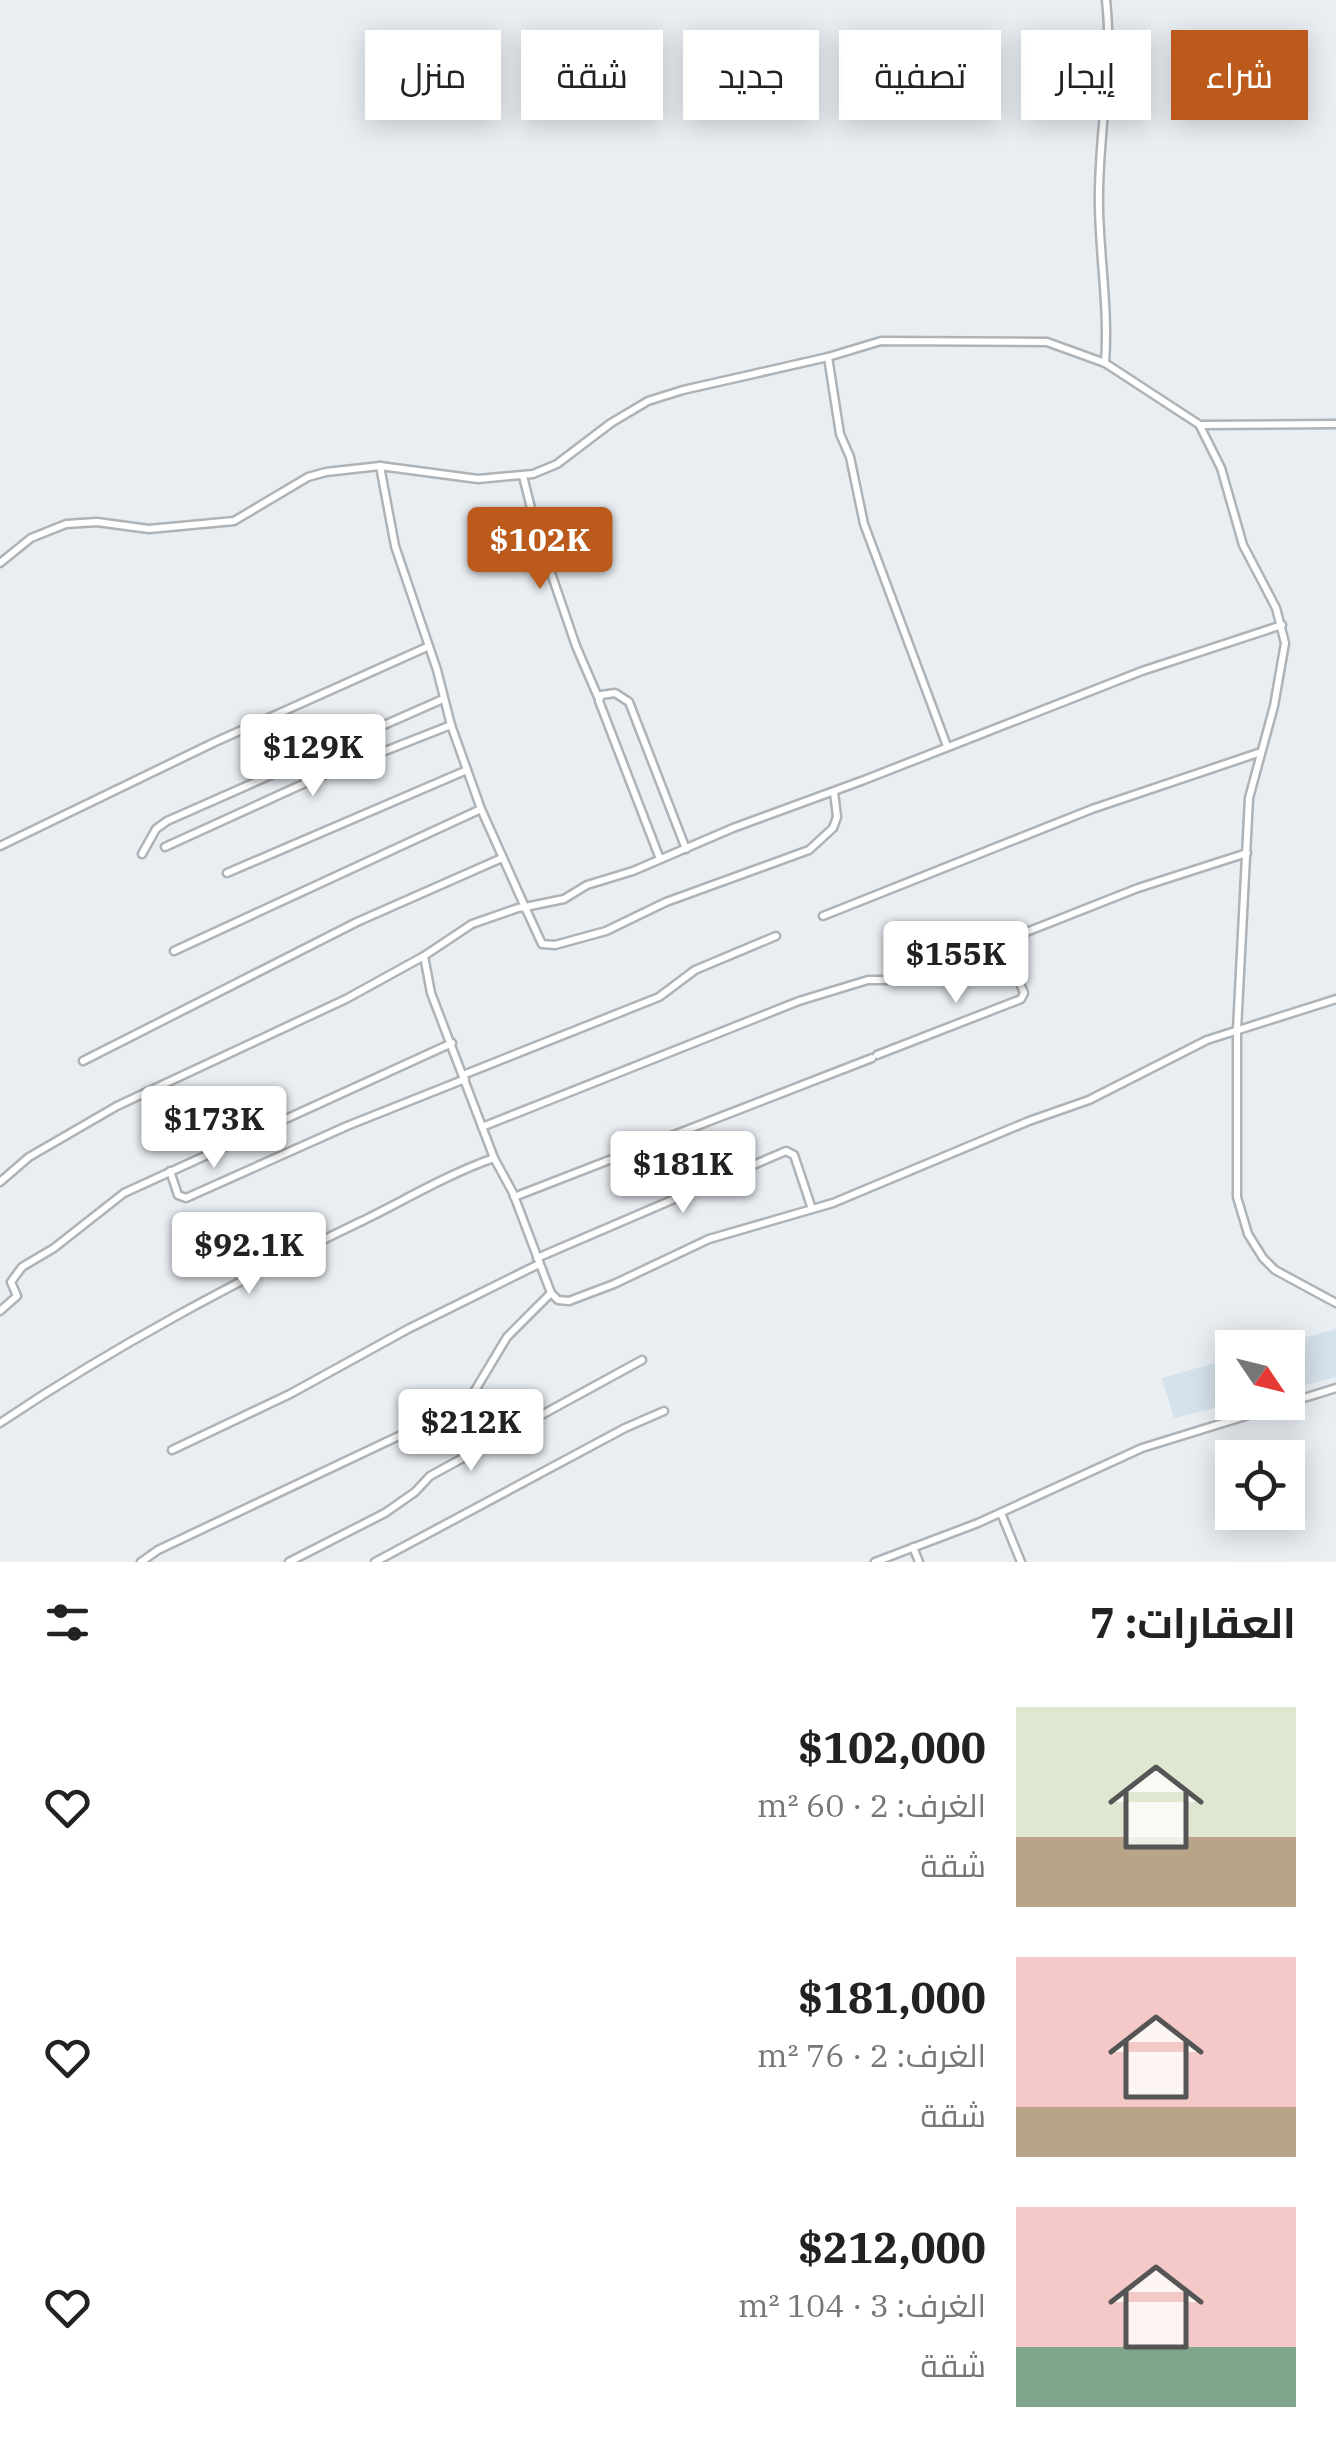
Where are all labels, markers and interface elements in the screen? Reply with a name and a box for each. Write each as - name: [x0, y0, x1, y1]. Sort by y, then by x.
- chip: منزل: [365, 30, 501, 120]
- chip: شقة: [521, 30, 663, 120]
- chip: جديد: [683, 30, 819, 120]
- chip: تصفية: [839, 30, 1001, 120]
- chip: إيجار: [1021, 30, 1151, 120]
- chip: شراء: [1171, 30, 1308, 120]
- pin: $102K: [470, 507, 610, 592]
- text: $102K: [489, 518, 591, 560]
- pin: $129K: [243, 714, 383, 799]
- text: $129K: [262, 725, 364, 767]
- pin: $155K: [886, 921, 1026, 1006]
- text: $155K: [905, 932, 1007, 974]
- pin: $173K: [144, 1086, 284, 1171]
- text: $173K: [163, 1097, 265, 1139]
- pin: $181K: [613, 1131, 753, 1216]
- text: $181K: [632, 1142, 734, 1184]
- pin: $92.1K: [168, 1212, 330, 1297]
- text: $92.1K: [194, 1223, 304, 1265]
- north arrow: [1215, 1330, 1305, 1420]
- map controls: [1215, 1330, 1305, 1530]
- pin: $212K: [401, 1389, 541, 1474]
- text: $212K: [420, 1400, 522, 1442]
- button: locate: [1215, 1440, 1305, 1530]
- icon: filters: [40, 1595, 95, 1650]
- text: العقارات: 7: [1090, 1595, 1296, 1650]
- text: $102,000: [798, 1720, 986, 1775]
- icon: home: [1096, 1747, 1216, 1867]
- icon: heart: [40, 1780, 95, 1835]
- text: الغرف: 2 · 60 m²: [757, 1784, 986, 1826]
- text: شقة: [921, 1844, 986, 1886]
- text: $181,000: [798, 1970, 986, 2025]
- icon: home: [1096, 1997, 1216, 2117]
- icon: heart: [40, 2030, 95, 2085]
- text: الغرف: 2 · 76 m²: [757, 2034, 986, 2076]
- text: شقة: [921, 2094, 986, 2136]
- text: $212,000: [798, 2220, 986, 2275]
- icon: home: [1096, 2247, 1216, 2367]
- icon: heart: [40, 2280, 95, 2335]
- text: الغرف: 3 · 104 m²: [738, 2284, 986, 2326]
- text: شقة: [921, 2344, 986, 2386]

